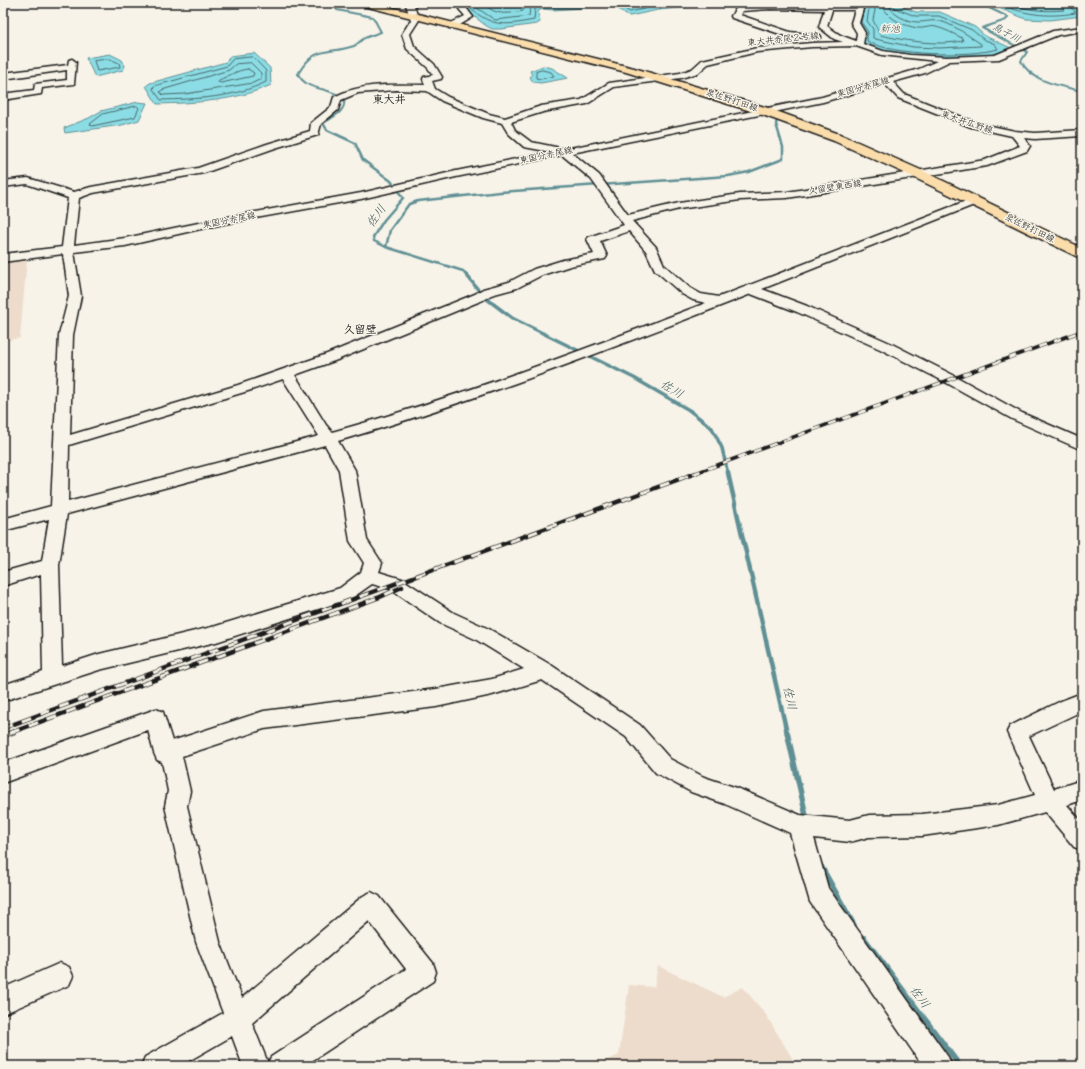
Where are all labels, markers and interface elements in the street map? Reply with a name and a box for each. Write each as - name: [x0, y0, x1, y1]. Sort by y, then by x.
- water label: 烏子川: [990, 20, 1023, 45]
- water label: 新池: [880, 22, 901, 35]
- street label: 東大井赤尾２号線: [747, 29, 819, 49]
- street label: 東国分赤尾線: [835, 74, 891, 100]
- street label: 泉佐野打田線: [704, 86, 760, 114]
- district label: 東大井: [373, 92, 406, 106]
- street label: 東大井広野線: [939, 108, 995, 136]
- street label: 東国分赤尾線: [518, 144, 574, 166]
- street label: 久留壁東西線: [807, 177, 863, 197]
- water label: 佐川: [362, 201, 390, 230]
- street label: 東国分赤尾線: [201, 209, 257, 231]
- street label: 泉佐野打田線: [1003, 211, 1057, 245]
- district label: 久留壁: [344, 322, 377, 336]
- water label: 佐川: [658, 375, 687, 402]
- water label: 佐川: [780, 684, 801, 711]
- water label: 佐川: [906, 982, 934, 1011]

